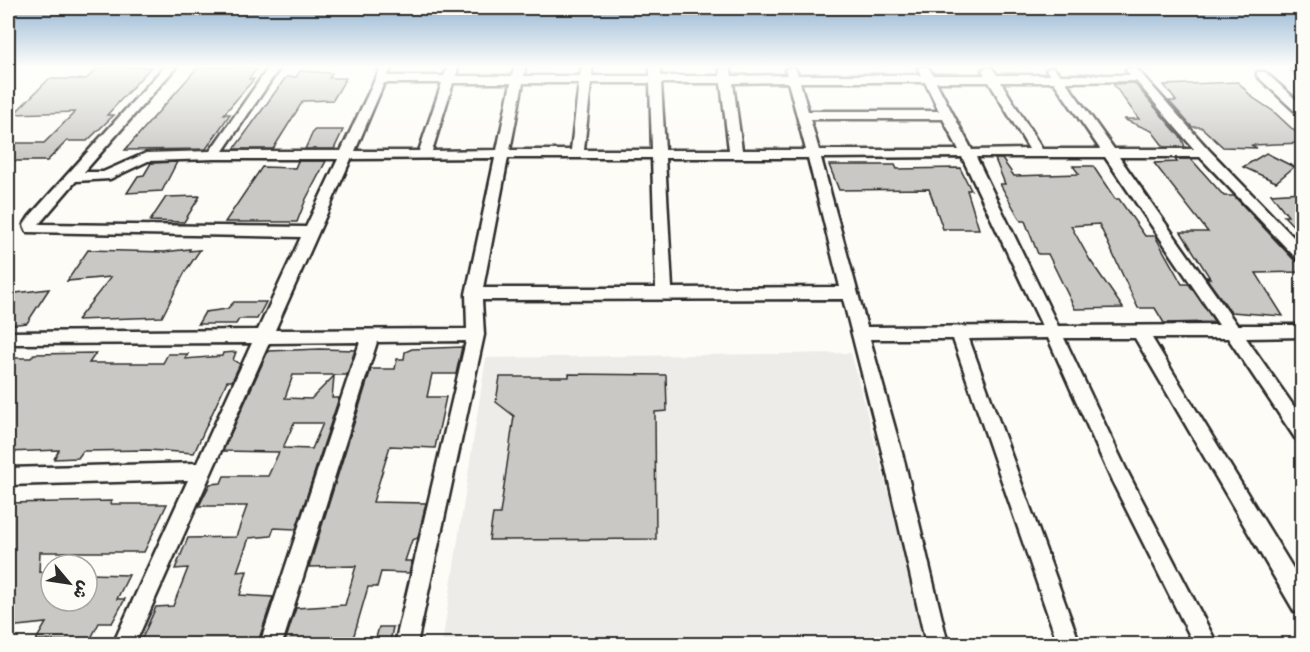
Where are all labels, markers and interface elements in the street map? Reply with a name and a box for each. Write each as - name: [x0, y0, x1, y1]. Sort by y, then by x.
- north arrow: [39, 553, 99, 613]
- text: ش: [69, 578, 96, 603]

